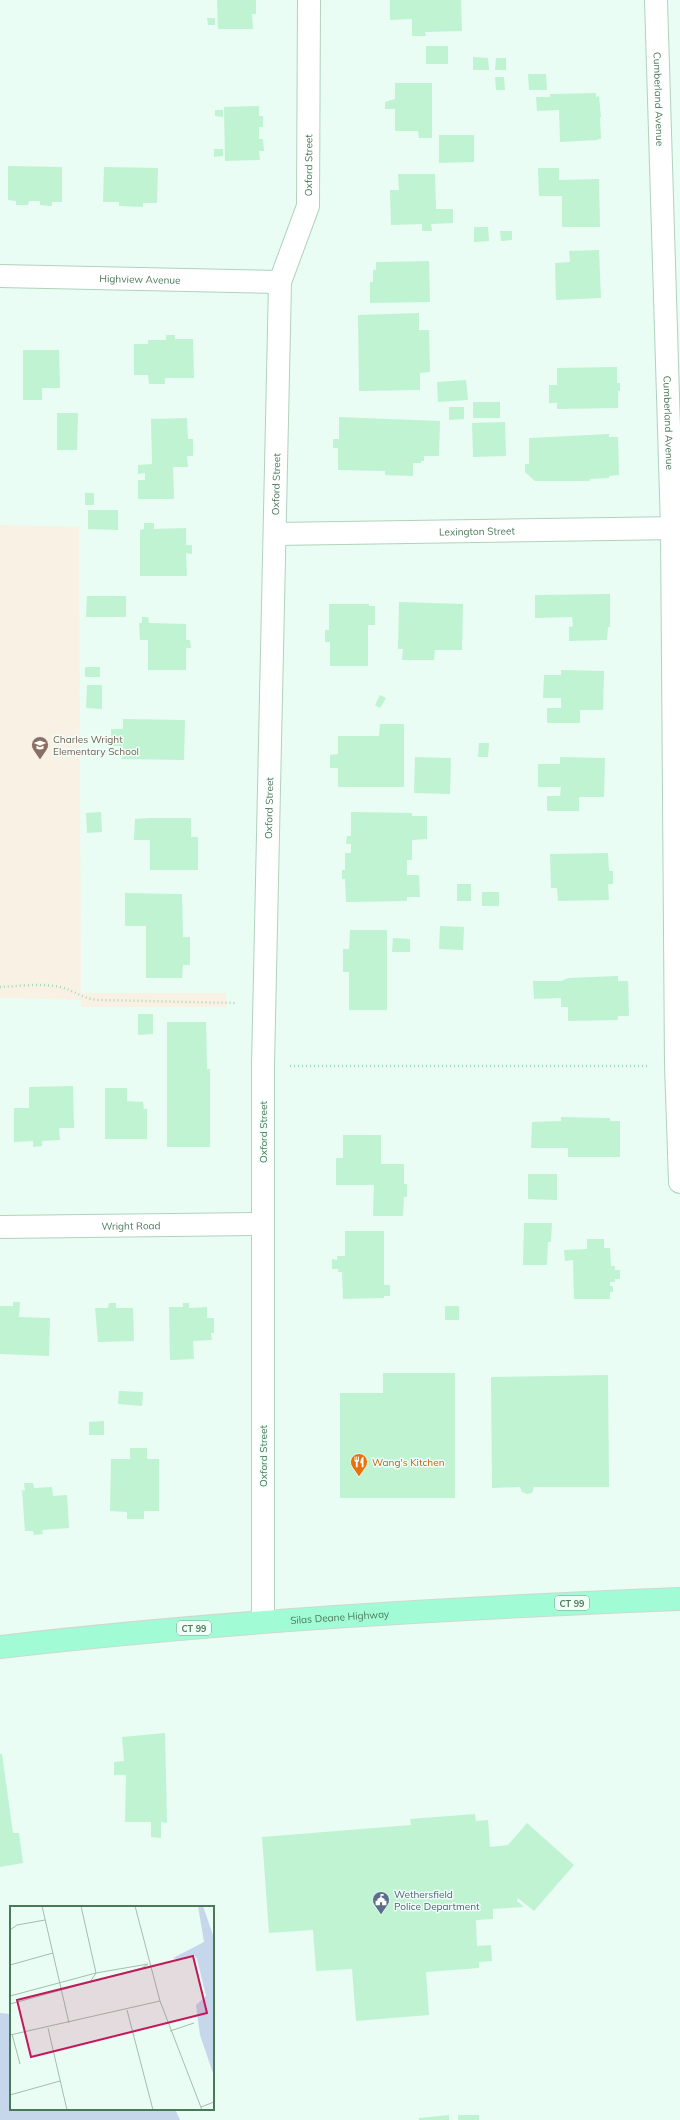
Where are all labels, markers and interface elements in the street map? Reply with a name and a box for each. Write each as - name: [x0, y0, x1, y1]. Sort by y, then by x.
- street label: Cumberland Avenue: [651, 52, 667, 146]
- street label: Oxford Street: [302, 134, 315, 196]
- street label: Highview Avenue: [99, 272, 181, 286]
- street label: Cumberland Avenue: [661, 376, 677, 470]
- street label: Oxford Street: [268, 453, 283, 515]
- street label: Lexington Street: [439, 524, 515, 538]
- place label: Charles Wright Elementary School: [53, 733, 139, 758]
- school or university icon: Charles Wright Elementary School: [30, 735, 50, 760]
- street label: Oxford Street: [261, 776, 276, 839]
- street label: Oxford Street: [257, 1101, 270, 1163]
- street label: Wright Road: [101, 1219, 161, 1232]
- street label: Oxford Street: [257, 1425, 270, 1487]
- restaurant icon: Wang's Kitchen: [349, 1452, 369, 1477]
- place label: Wang's Kitchen: [372, 1456, 445, 1469]
- road number: CT 99: [555, 1596, 589, 1610]
- street label: Silas Deane Highway: [290, 1607, 390, 1627]
- road number: CT 99: [177, 1621, 211, 1635]
- place label: Wethersfield Police Department: [394, 1888, 480, 1913]
- public building icon: Wethersfield Police Department: [371, 1890, 391, 1915]
- inset map: [10, 1906, 214, 2110]

